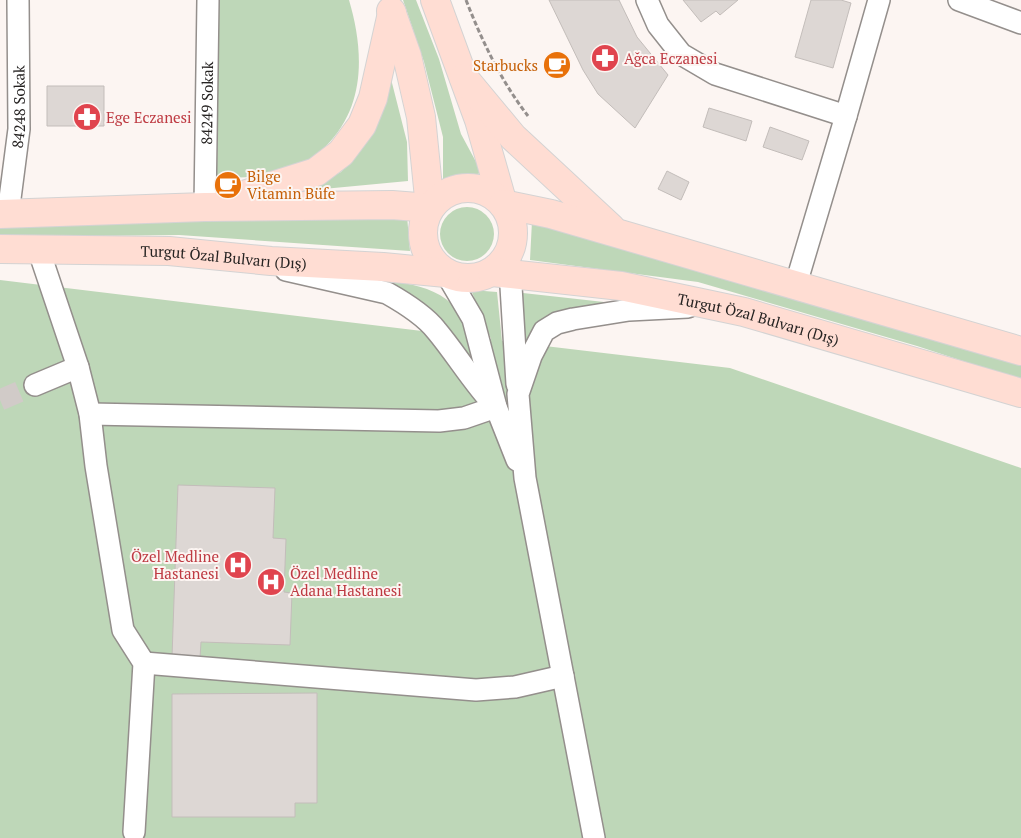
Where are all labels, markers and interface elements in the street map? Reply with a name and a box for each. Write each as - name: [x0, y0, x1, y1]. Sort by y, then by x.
- pharmacy icon: Ağca Eczanesi: [590, 43, 620, 73]
- place label: Ağca Eczanesi: [624, 48, 718, 68]
- cafe icon: Starbucks: [542, 50, 572, 80]
- place label: Starbucks: [473, 55, 538, 75]
- street label: 84249 Sokak: [196, 61, 217, 145]
- street label: 84248 Sokak: [7, 65, 29, 149]
- pharmacy icon: Ege Eczanesi: [72, 102, 102, 132]
- place label: Ege Eczanesi: [106, 107, 192, 127]
- place label: Bilge Vitamin Büfe: [247, 166, 335, 203]
- cafe icon: Bilge Vitamin Büfe: [213, 170, 243, 200]
- street label: Turgut Özal Bulvarı (Dış): [141, 241, 307, 273]
- street label: Turgut Özal Bulvarı (Dış): [676, 288, 842, 349]
- place label: Özel Medline Hastanesi: [131, 546, 219, 583]
- hospital icon: Özel Medline Hastanesi: [223, 550, 253, 580]
- place label: Özel Medline Adana Hastanesi: [290, 563, 402, 600]
- hospital icon: Özel Medline Adana Hastanesi: [256, 567, 286, 597]

